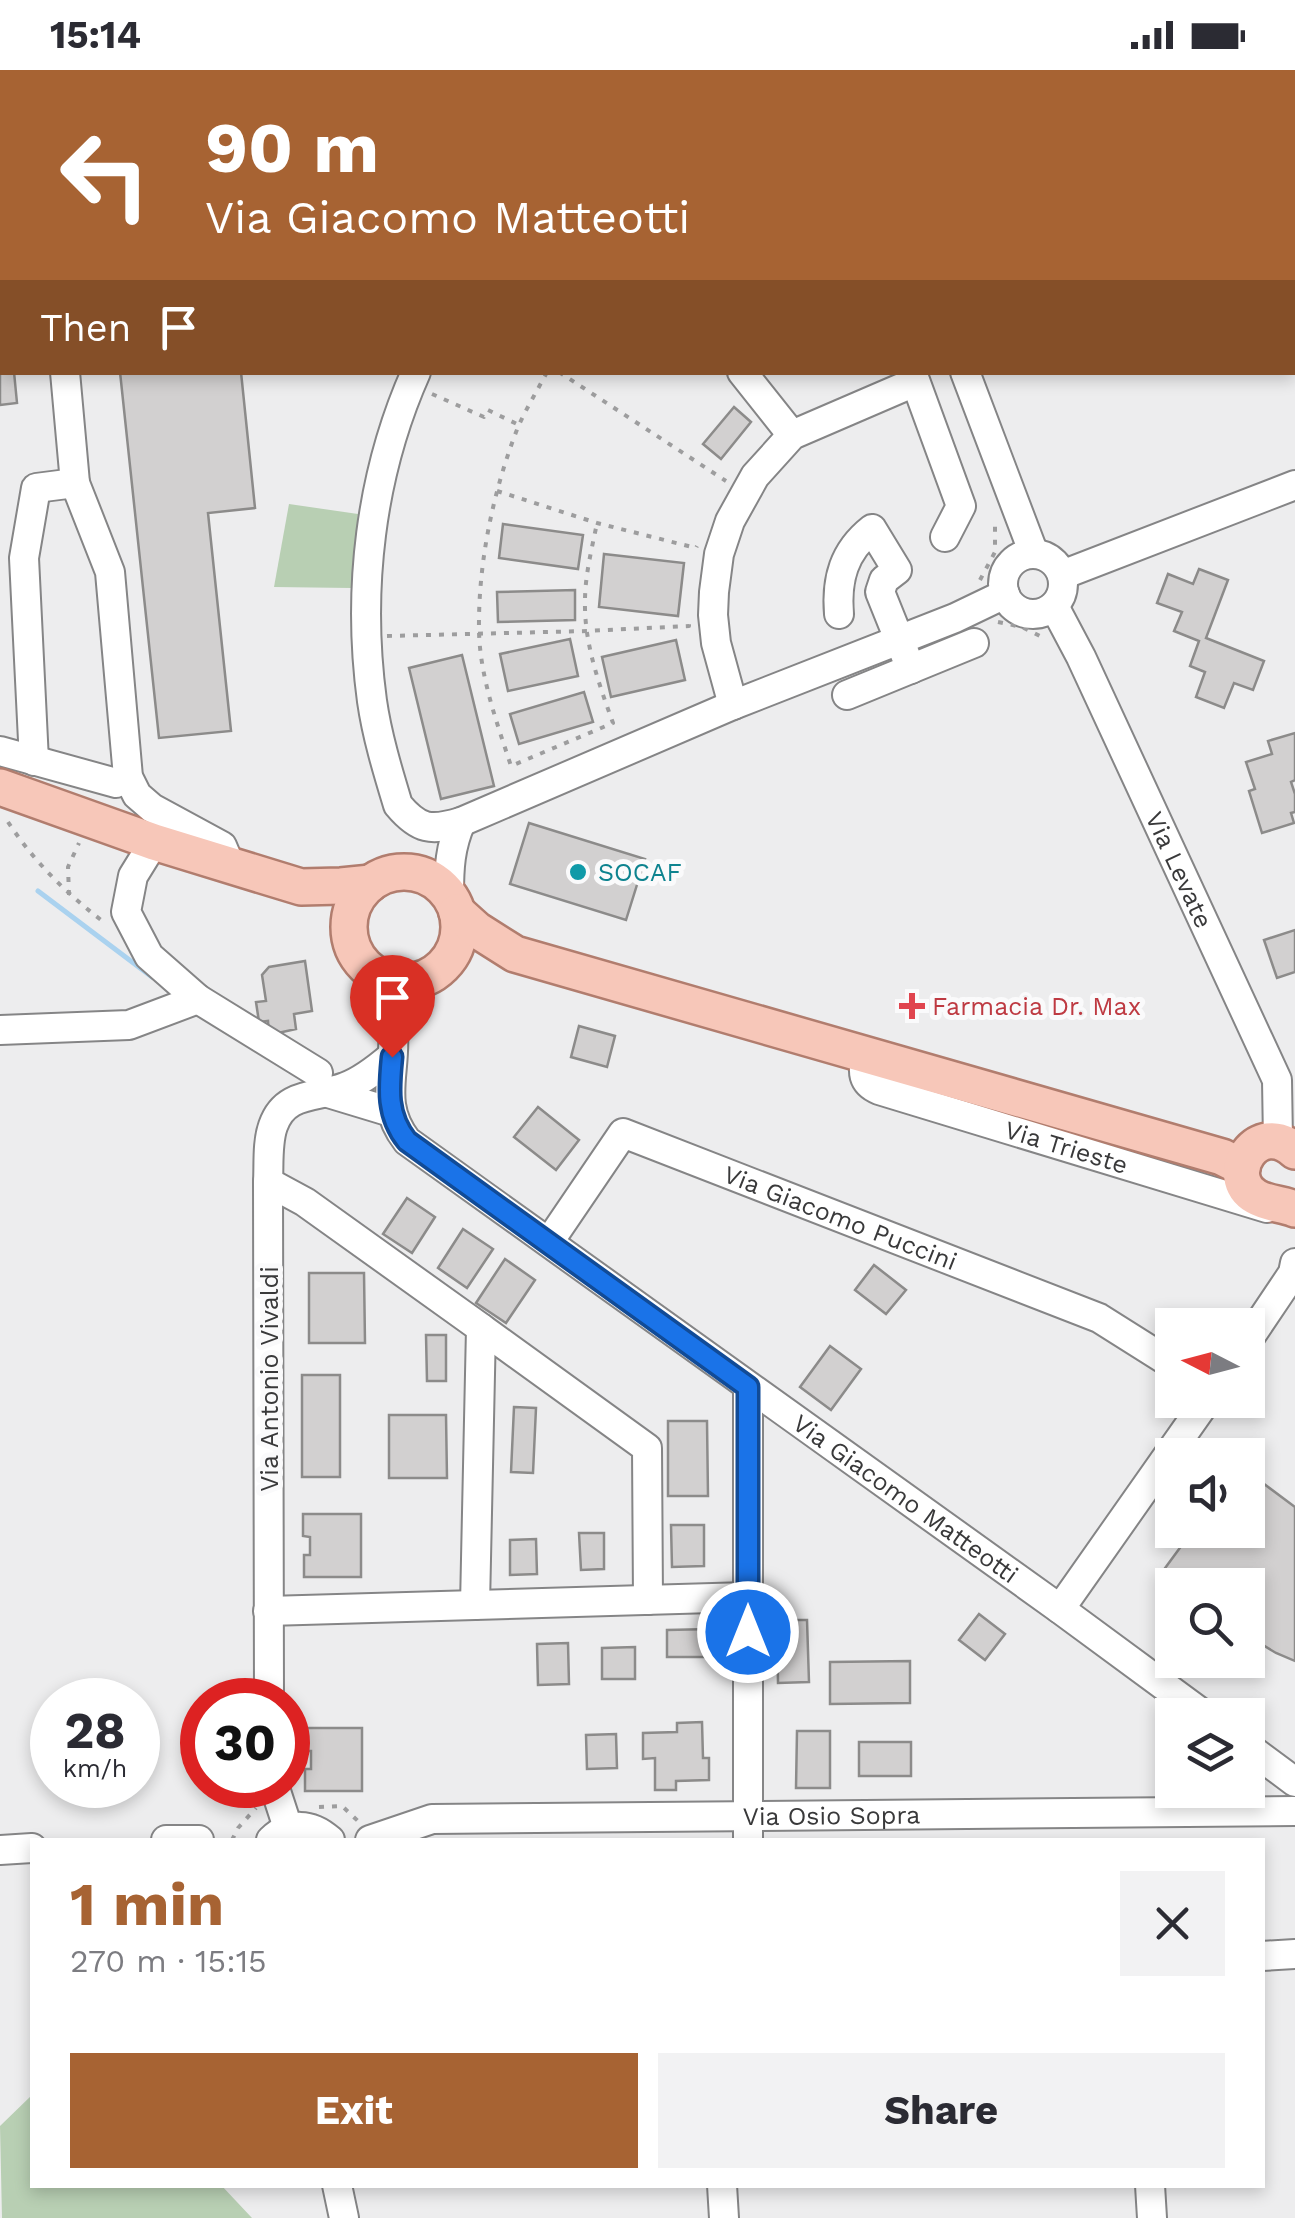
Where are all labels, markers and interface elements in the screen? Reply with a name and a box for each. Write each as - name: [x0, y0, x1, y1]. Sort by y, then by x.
- text: 15:14: [50, 13, 141, 57]
- text: 90 m: [205, 107, 379, 189]
- icon: left: [40, 110, 170, 240]
- text: Via Giacomo Matteotti: [205, 191, 690, 244]
- icon: arrive: [151, 300, 206, 355]
- text: Then: [40, 306, 131, 350]
- street label: Via Levate: [1140, 807, 1219, 932]
- place label: SOCAF: [598, 858, 682, 887]
- marker: SOCAF: [567, 861, 589, 883]
- pin: [350, 955, 435, 1058]
- icon: arrive: [365, 970, 420, 1025]
- place label: Farmacia Dr. Max: [932, 992, 1141, 1021]
- marker: Farmacia Dr. Max: [901, 995, 923, 1017]
- street label: Via Trieste: [1001, 1115, 1131, 1179]
- street label: Via Giacomo Puccini: [720, 1159, 961, 1276]
- street label: Via Antonio Vivaldi: [255, 1266, 284, 1492]
- north arrow: [1155, 1308, 1265, 1418]
- map controls: [1155, 1308, 1265, 1808]
- street label: Via Giacomo Matteotti: [788, 1408, 1024, 1589]
- button: sound: [1155, 1438, 1265, 1548]
- button: search: [1155, 1568, 1265, 1678]
- position arrow: [696, 1580, 800, 1684]
- speed limit sign: 30: [180, 1678, 310, 1808]
- button: layers: [1155, 1698, 1265, 1808]
- text: 28: [64, 1701, 126, 1760]
- text: km/h: [63, 1754, 127, 1783]
- street label: Via Osio Sopra: [742, 1800, 921, 1831]
- text: 1 min: [70, 1869, 224, 1940]
- button: close: [1120, 1871, 1225, 1976]
- text: 270 m · 15:15: [70, 1942, 267, 1980]
- button: Exit: [70, 2053, 638, 2168]
- button: Share: [658, 2053, 1225, 2168]

